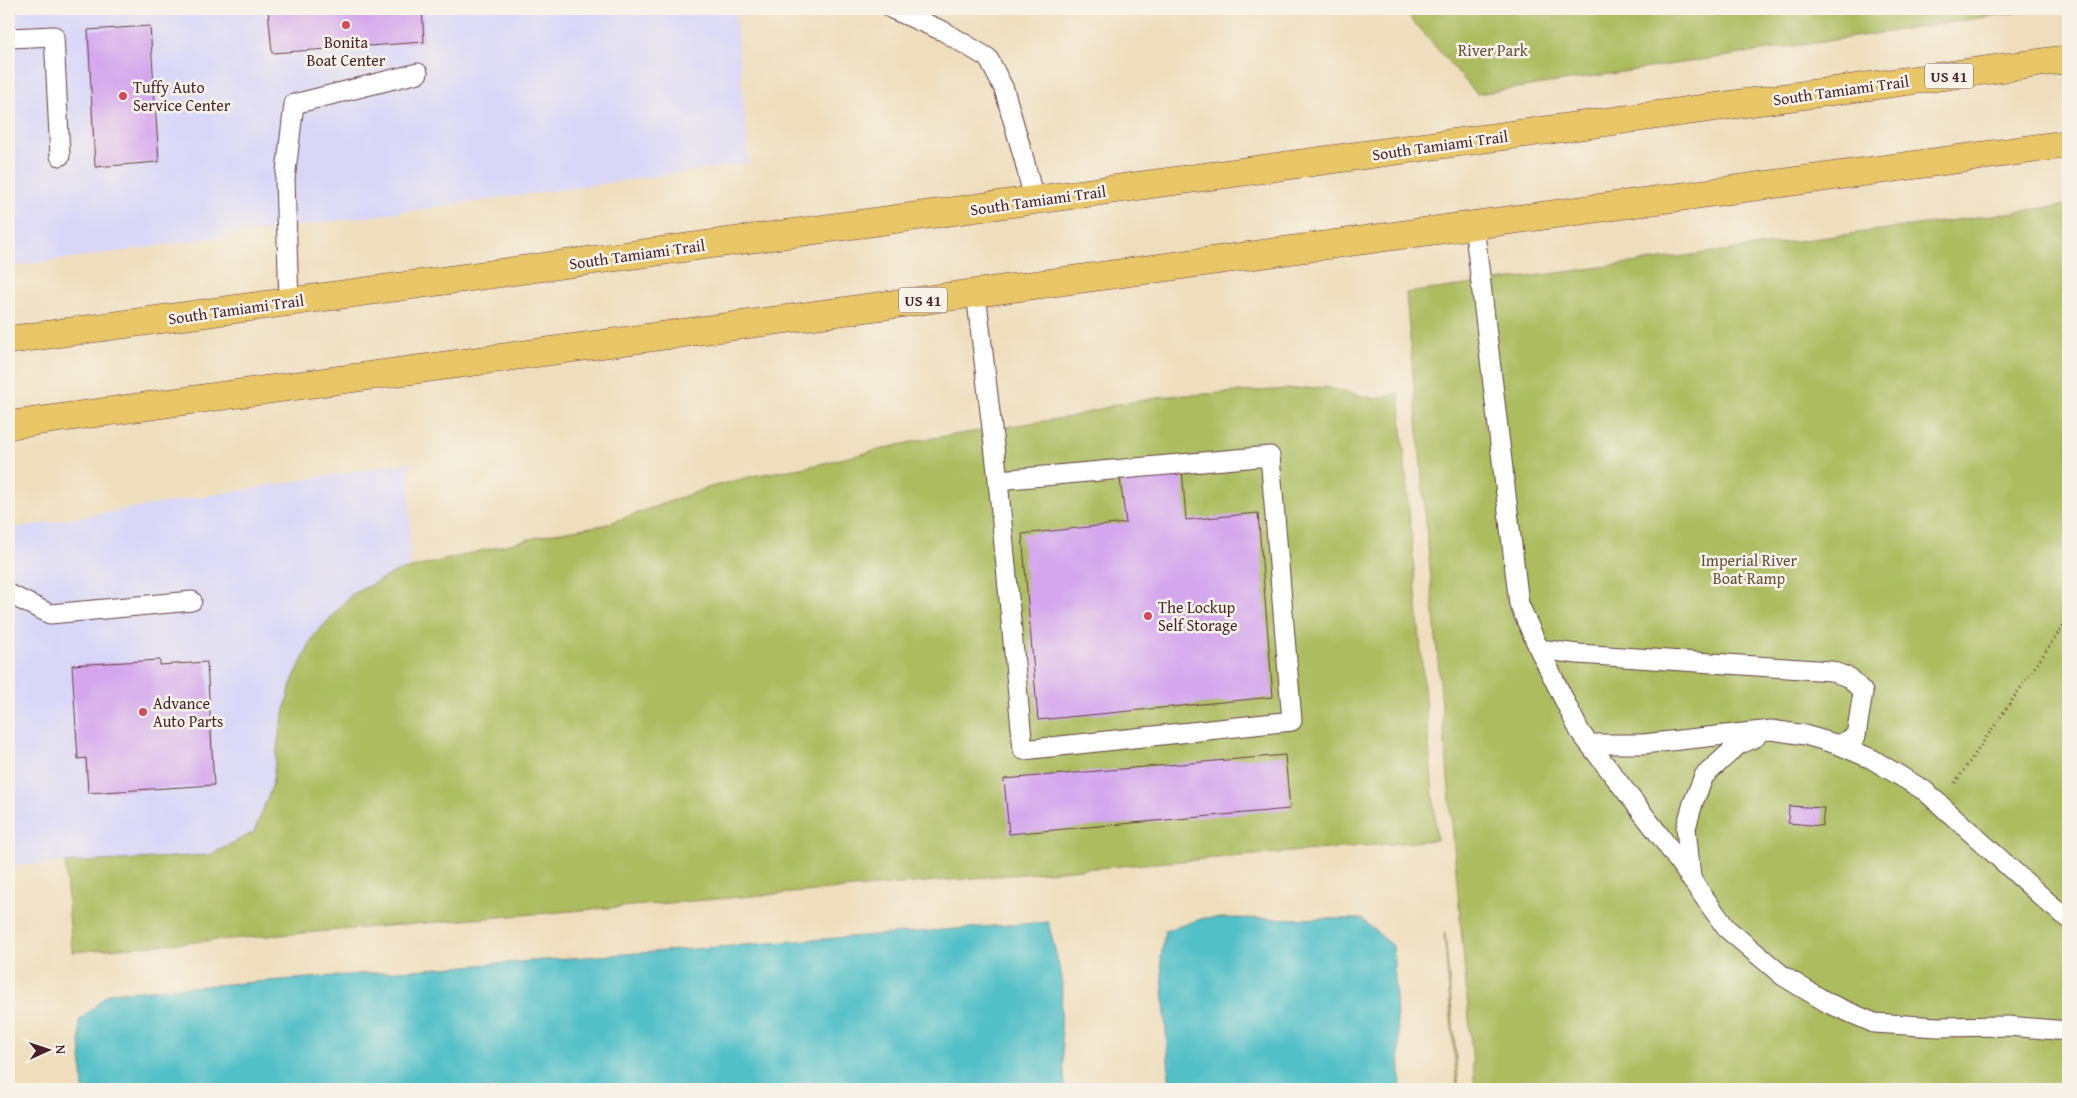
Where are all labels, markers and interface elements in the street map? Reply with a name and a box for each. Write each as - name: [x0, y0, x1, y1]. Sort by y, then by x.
- marker: Bonita Boat Center: [340, 19, 352, 31]
- place label: Bonita Boat Center: [307, 30, 386, 72]
- park label: River Park: [1458, 38, 1529, 62]
- road number: US 41: [1925, 64, 1973, 88]
- street label: South Tamiami Trail: [1772, 69, 1911, 111]
- place label: Tuffy Auto Service Center: [133, 75, 231, 117]
- marker: Tuffy Auto Service Center: [117, 90, 129, 102]
- street label: South Tamiami Trail: [1371, 124, 1510, 166]
- street label: South Tamiami Trail: [969, 179, 1108, 221]
- street label: South Tamiami Trail: [568, 233, 707, 275]
- street label: South Tamiami Trail: [167, 288, 306, 330]
- road number: US 41: [899, 288, 947, 312]
- park label: Imperial River Boat Ramp: [1701, 548, 1798, 590]
- place label: The Lockup Self Storage: [1158, 595, 1238, 637]
- marker: The Lockup Self Storage: [1142, 610, 1154, 622]
- place label: Advance Auto Parts: [153, 691, 223, 733]
- marker: Advance Auto Parts: [137, 706, 149, 718]
- north arrow: [22, 1026, 72, 1076]
- text: N: [51, 1044, 71, 1055]

